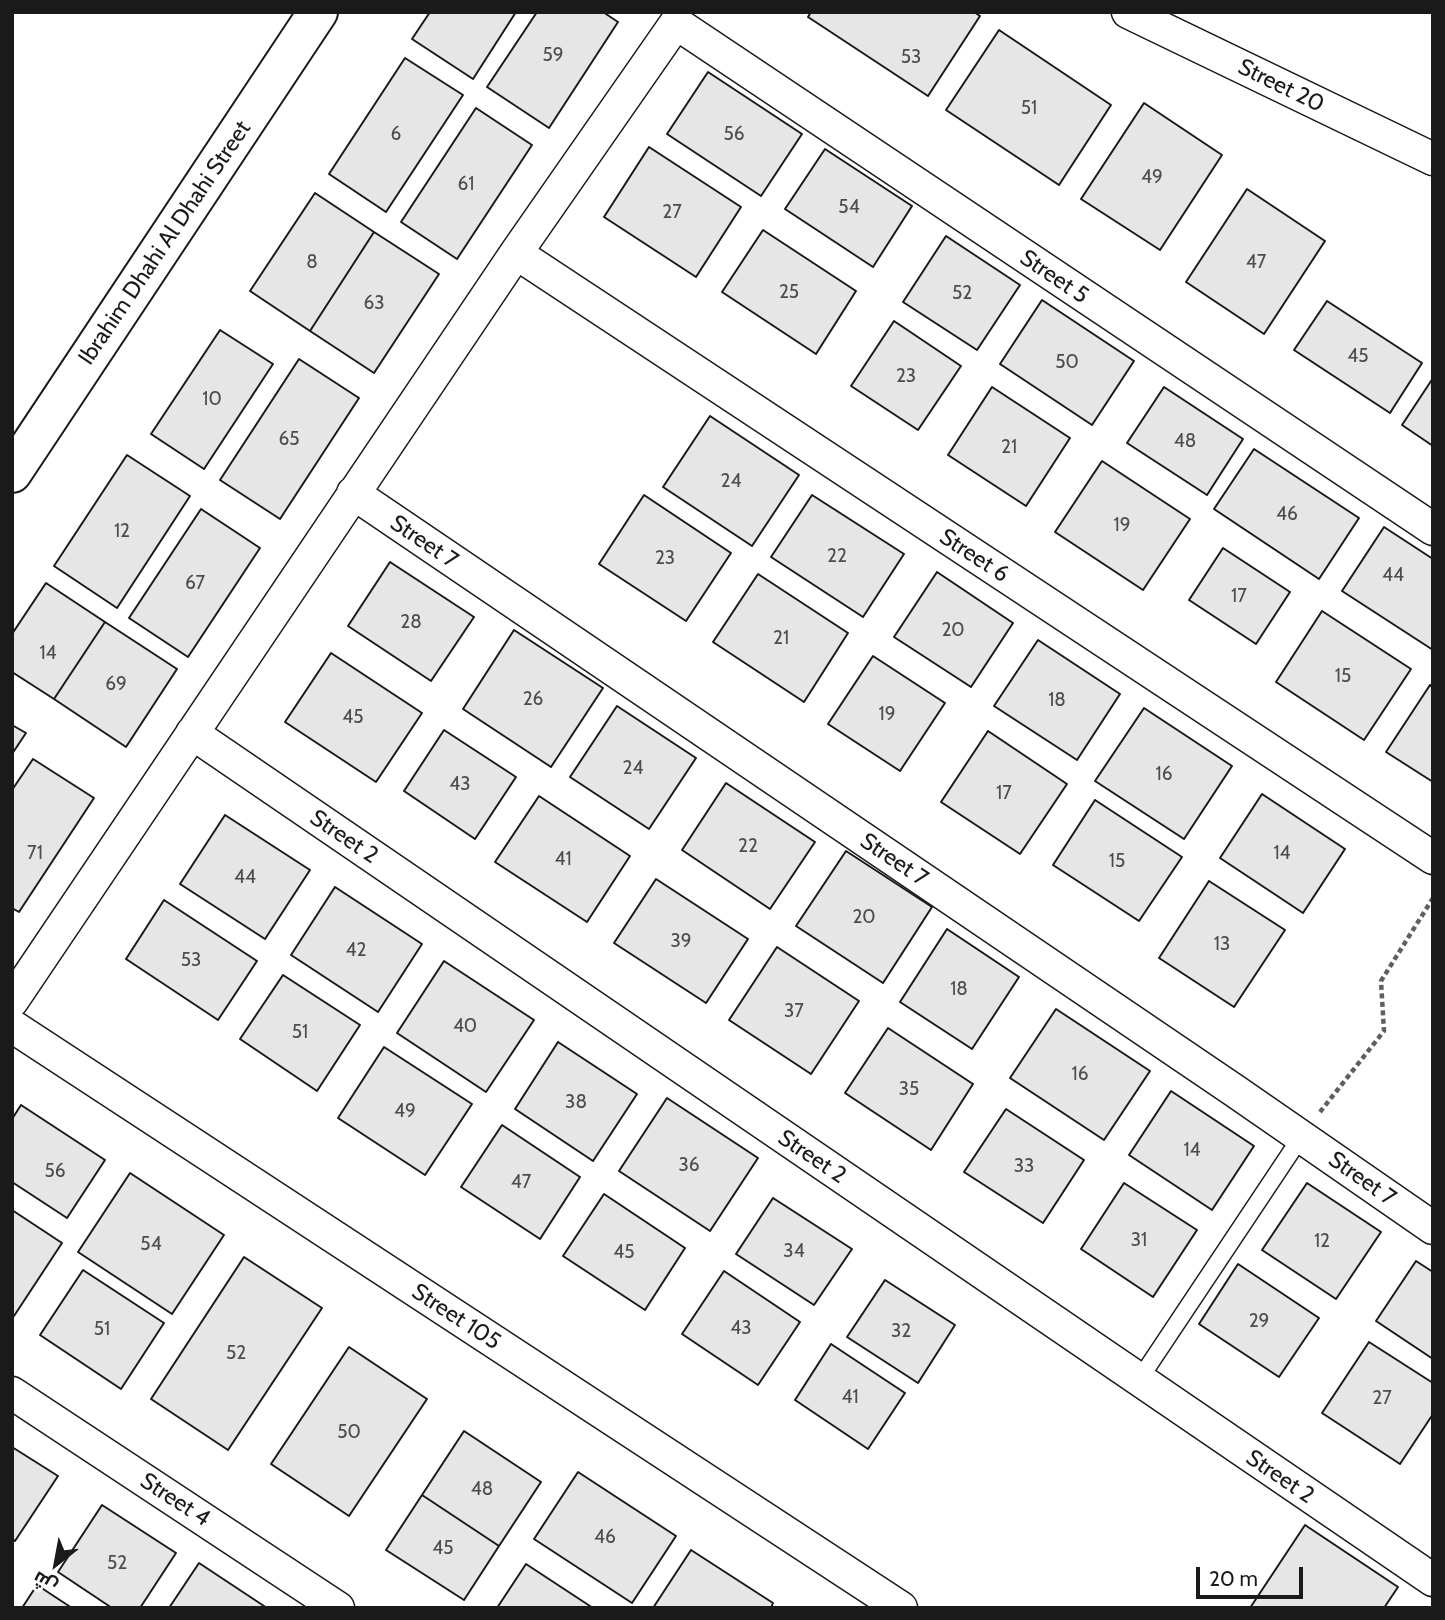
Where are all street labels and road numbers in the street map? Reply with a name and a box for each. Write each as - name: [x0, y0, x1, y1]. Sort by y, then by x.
- street label: Street 20: [1233, 53, 1329, 119]
- street label: Ibrahim Dhahi Al Dhahi Street: [73, 116, 257, 370]
- street label: Street 5: [1014, 244, 1094, 310]
- street label: Street 7: [385, 509, 463, 575]
- street label: Street 6: [934, 523, 1014, 589]
- street label: Street 2: [305, 804, 383, 870]
- street label: Street 7: [855, 827, 933, 893]
- street label: Street 2: [773, 1124, 851, 1190]
- street label: Street 7: [1323, 1146, 1401, 1212]
- street label: Street 105: [406, 1278, 506, 1356]
- street label: Street 2: [1241, 1444, 1319, 1510]
- street label: Street 4: [135, 1467, 215, 1533]

